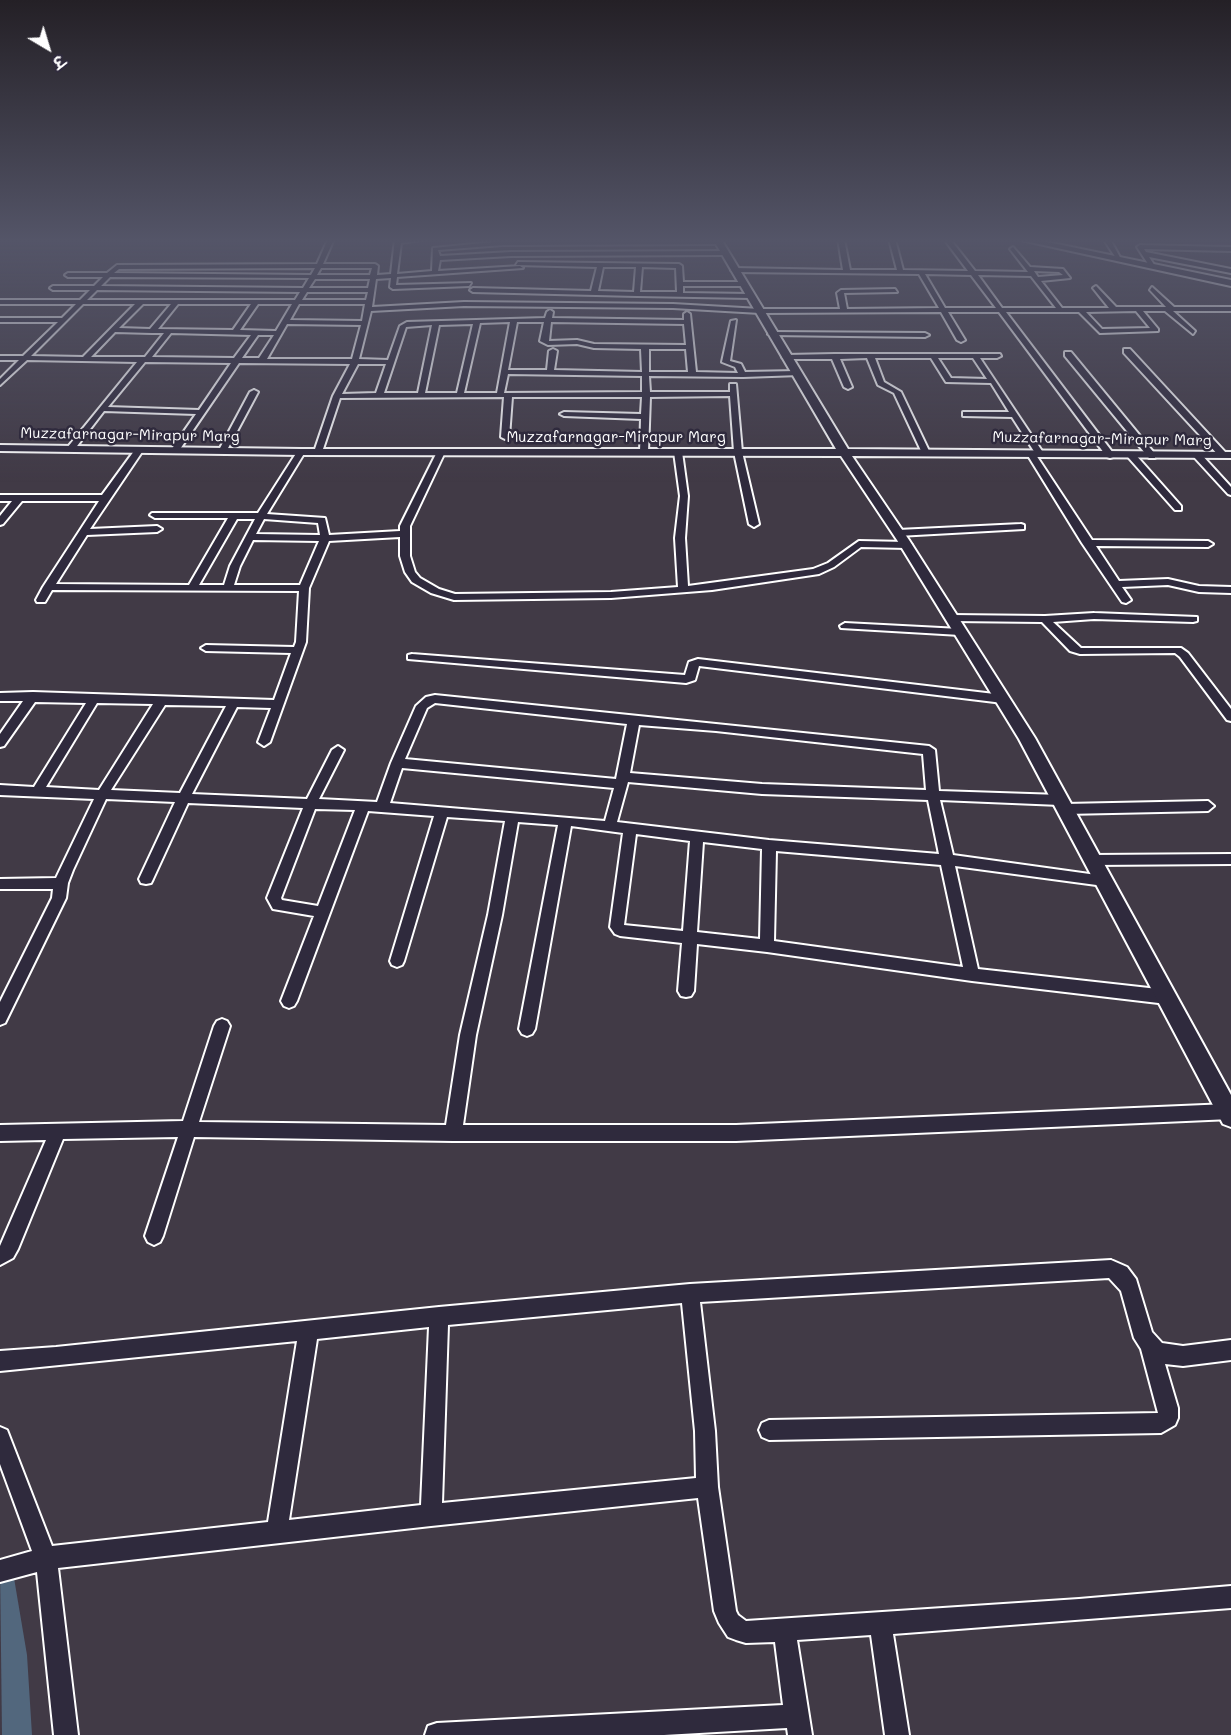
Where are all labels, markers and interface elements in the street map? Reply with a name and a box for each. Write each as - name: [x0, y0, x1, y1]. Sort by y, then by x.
- north arrow: [18, 18, 78, 78]
- text: उ: [49, 51, 70, 74]
- street label: Muzzafarnagar-Mirapur Marg: [20, 424, 240, 446]
- street label: Muzzafarnagar-Mirapur Marg: [506, 428, 726, 446]
- street label: Muzzafarnagar-Mirapur Marg: [992, 428, 1212, 450]

